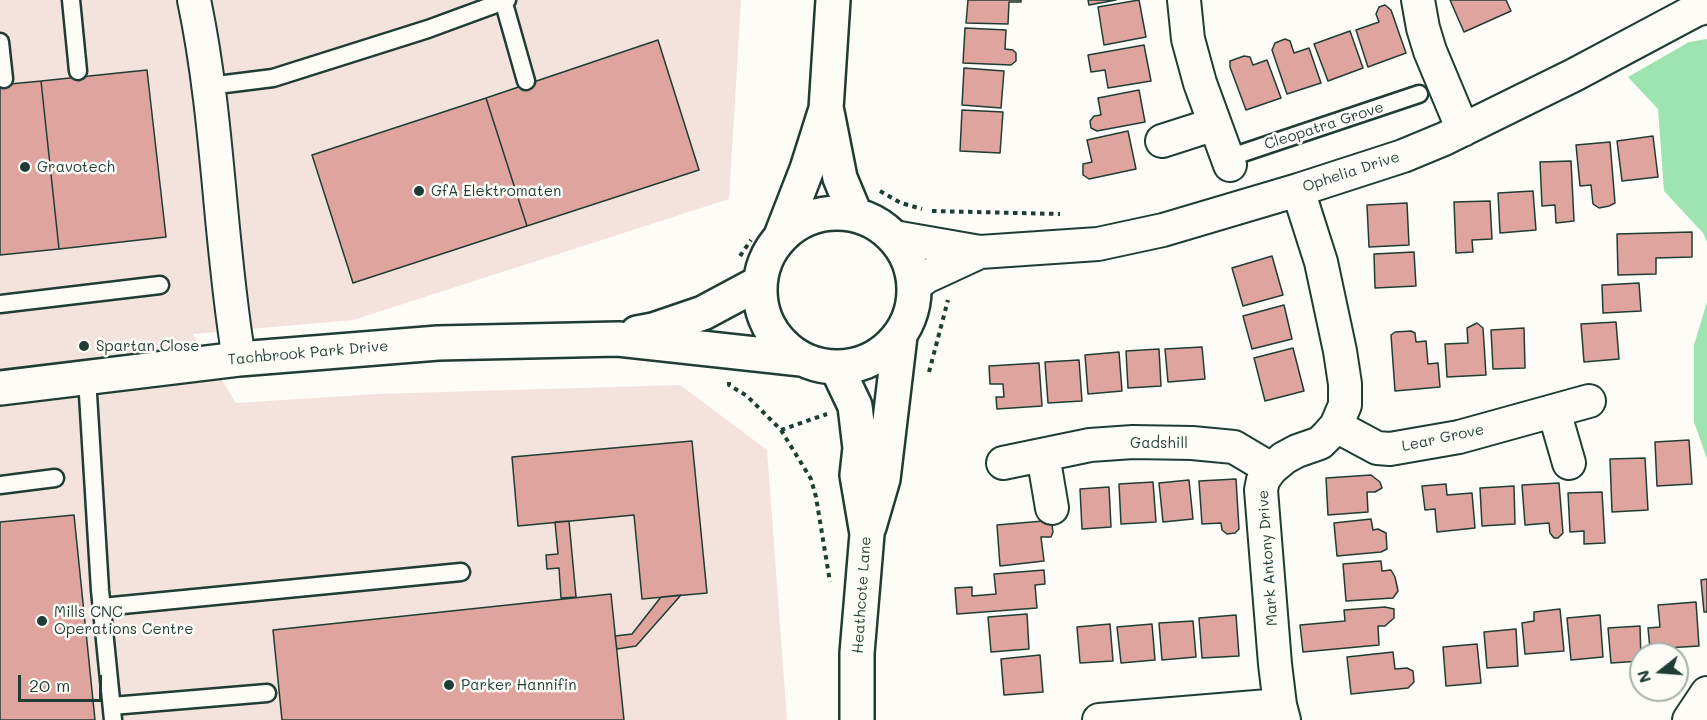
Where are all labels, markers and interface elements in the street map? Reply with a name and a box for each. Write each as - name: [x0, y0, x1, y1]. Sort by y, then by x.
- street label: Cleopatra Grove: [1262, 98, 1386, 154]
- street label: Ophelia Drive: [1300, 148, 1402, 196]
- place label: Gravotech: [37, 158, 115, 176]
- marker: Gravotech: [18, 160, 32, 174]
- place label: GfA Elektromaten: [431, 182, 561, 200]
- marker: GfA Elektromaten: [412, 184, 426, 198]
- place label: Spartan Close: [96, 337, 200, 355]
- street label: Tachbrook Park Drive: [227, 337, 389, 369]
- marker: Spartan Close: [77, 339, 91, 353]
- street label: Lear Grove: [1400, 421, 1486, 455]
- street label: Gadshill: [1130, 434, 1188, 452]
- street label: Mark Antony Drive: [1254, 489, 1282, 627]
- street label: Heathcote Lane: [849, 536, 875, 654]
- place label: Mills CNC Operations Centre: [54, 603, 193, 638]
- marker: Mills CNC Operations Centre: [35, 614, 49, 628]
- north arrow: [1629, 642, 1689, 702]
- scale bar: [21, 663, 105, 701]
- text: N: [1631, 668, 1655, 686]
- text: 20 m: [29, 673, 70, 697]
- place label: Parker Hannifin: [461, 676, 577, 694]
- marker: Parker Hannifin: [442, 678, 456, 692]

